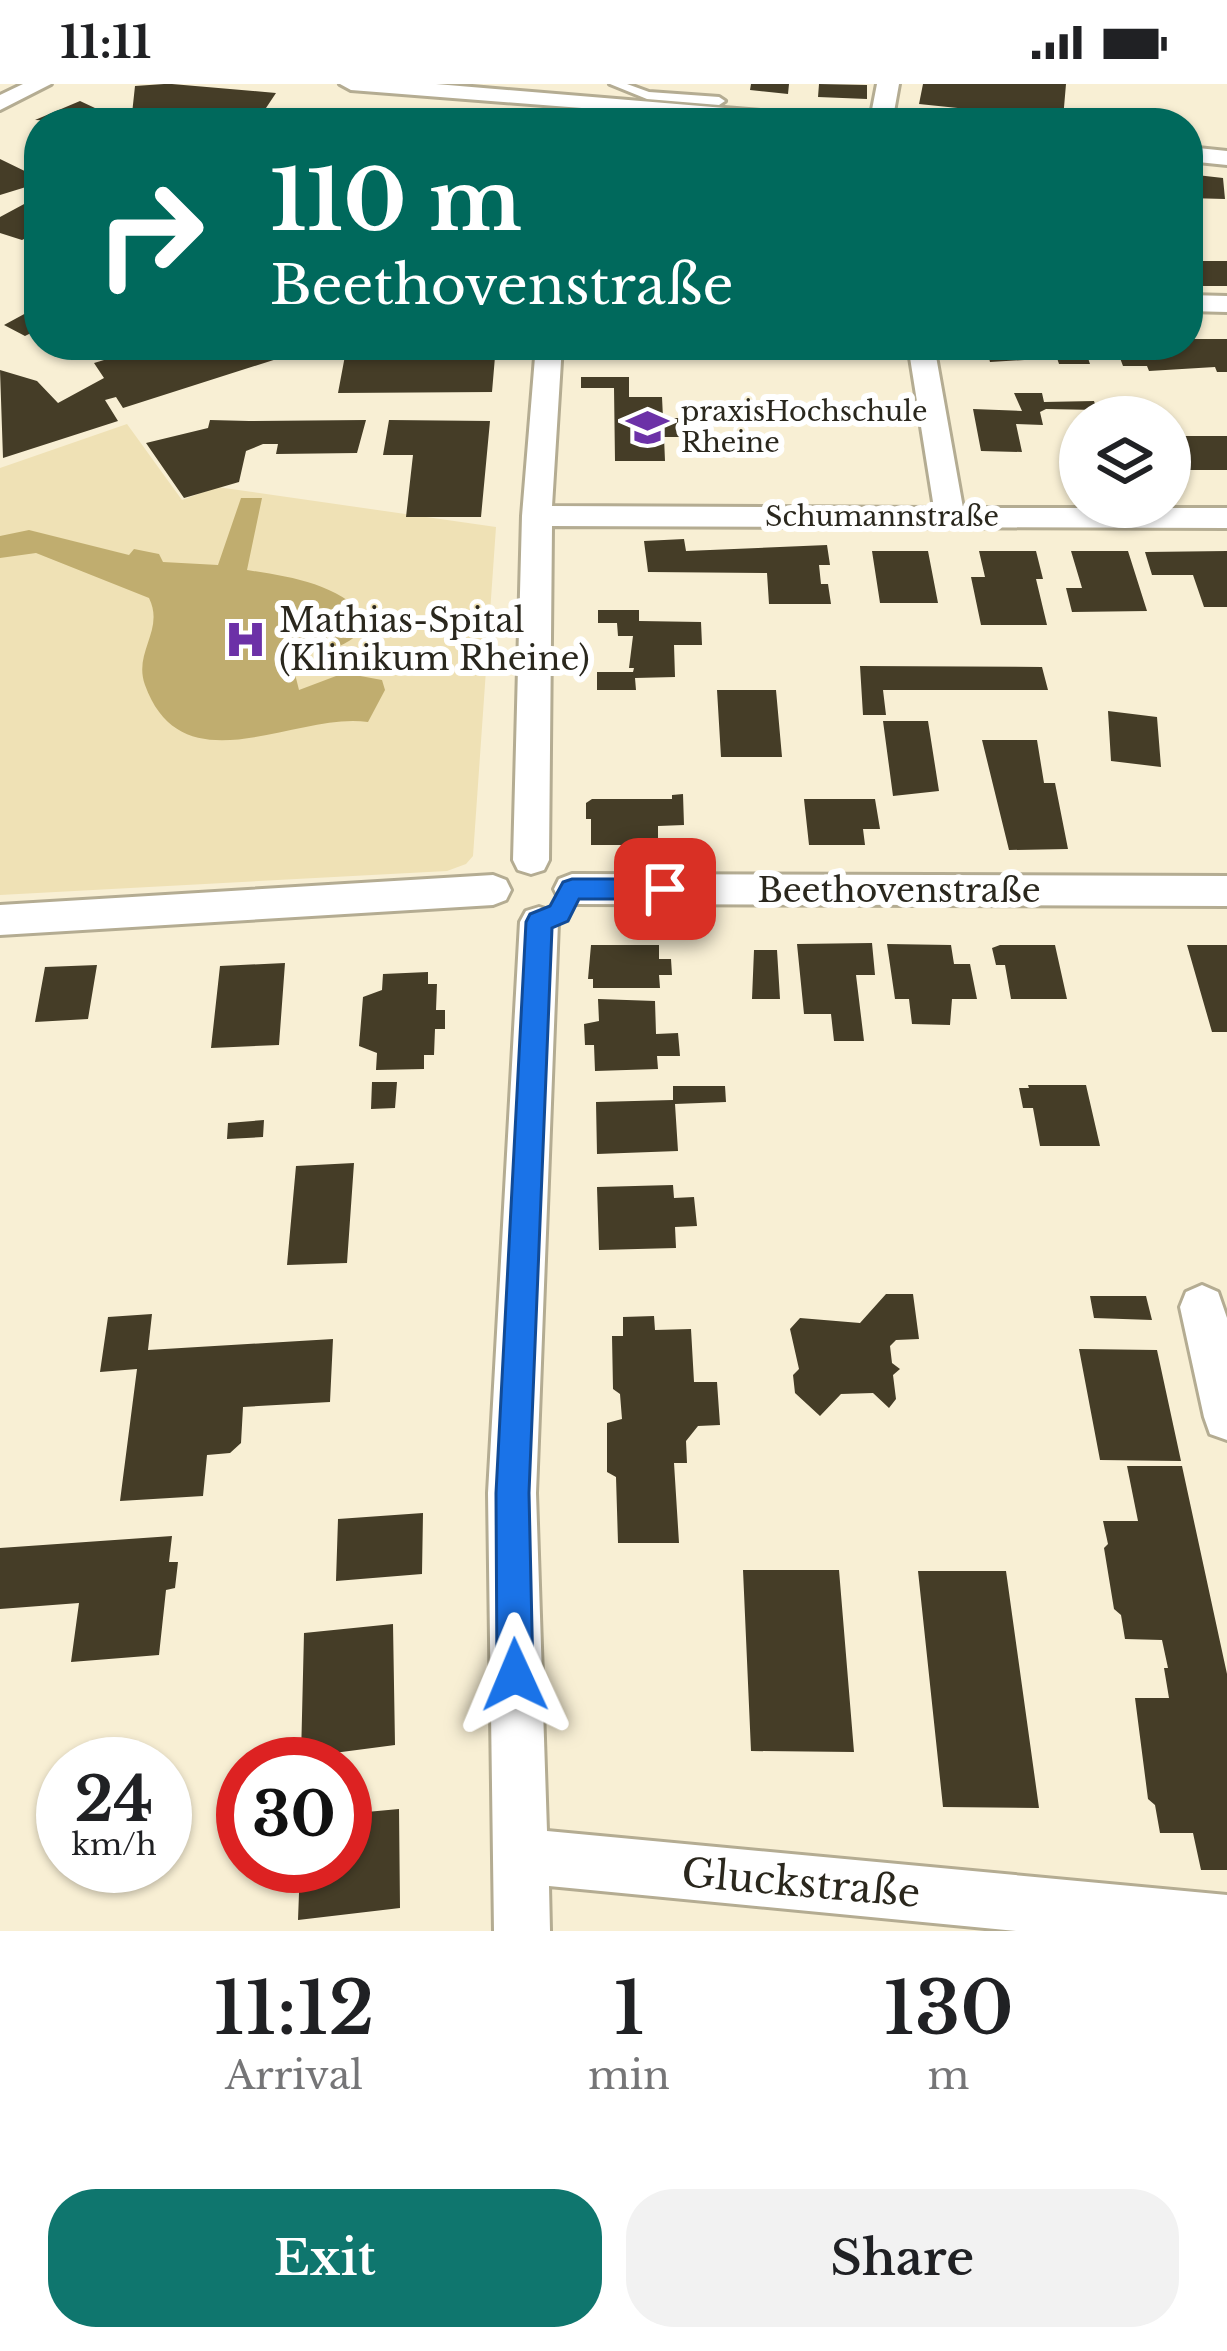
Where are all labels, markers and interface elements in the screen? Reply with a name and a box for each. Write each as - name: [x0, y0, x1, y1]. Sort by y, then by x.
- text: 11:11: [60, 14, 151, 70]
- text: 110 m: [270, 149, 522, 253]
- icon: right: [72, 156, 228, 312]
- text: Beethovenstraße: [270, 252, 733, 319]
- place label: praxisHochschule Rheine: [681, 395, 927, 459]
- map controls: [1059, 396, 1191, 528]
- button: layers: [1059, 396, 1191, 528]
- school or university icon: praxisHochschule Rheine: [624, 404, 670, 450]
- street label: Schumannstraße: [765, 500, 999, 533]
- place label: Mathias-Spital (Klinikum Rheine): [279, 600, 590, 679]
- hospital icon: Mathias-Spital (Klinikum Rheine): [222, 616, 268, 662]
- pin: [614, 838, 716, 940]
- icon: arrive: [632, 856, 698, 922]
- street label: Beethovenstraße: [757, 870, 1041, 911]
- position arrow: [452, 1612, 578, 1738]
- speed limit sign: 30: [216, 1737, 372, 1893]
- text: 24: [75, 1763, 153, 1837]
- text: km/h: [71, 1826, 157, 1863]
- street label: Gluckstraße: [680, 1848, 922, 1918]
- text: 11:12: [213, 1964, 375, 2053]
- text: 1: [613, 1964, 645, 2053]
- text: 130: [883, 1964, 1014, 2053]
- text: Arrival: [225, 2051, 363, 2100]
- text: min: [588, 2051, 670, 2100]
- text: m: [928, 2051, 969, 2100]
- button: Exit: [48, 2189, 602, 2327]
- button: Share: [626, 2189, 1179, 2327]

